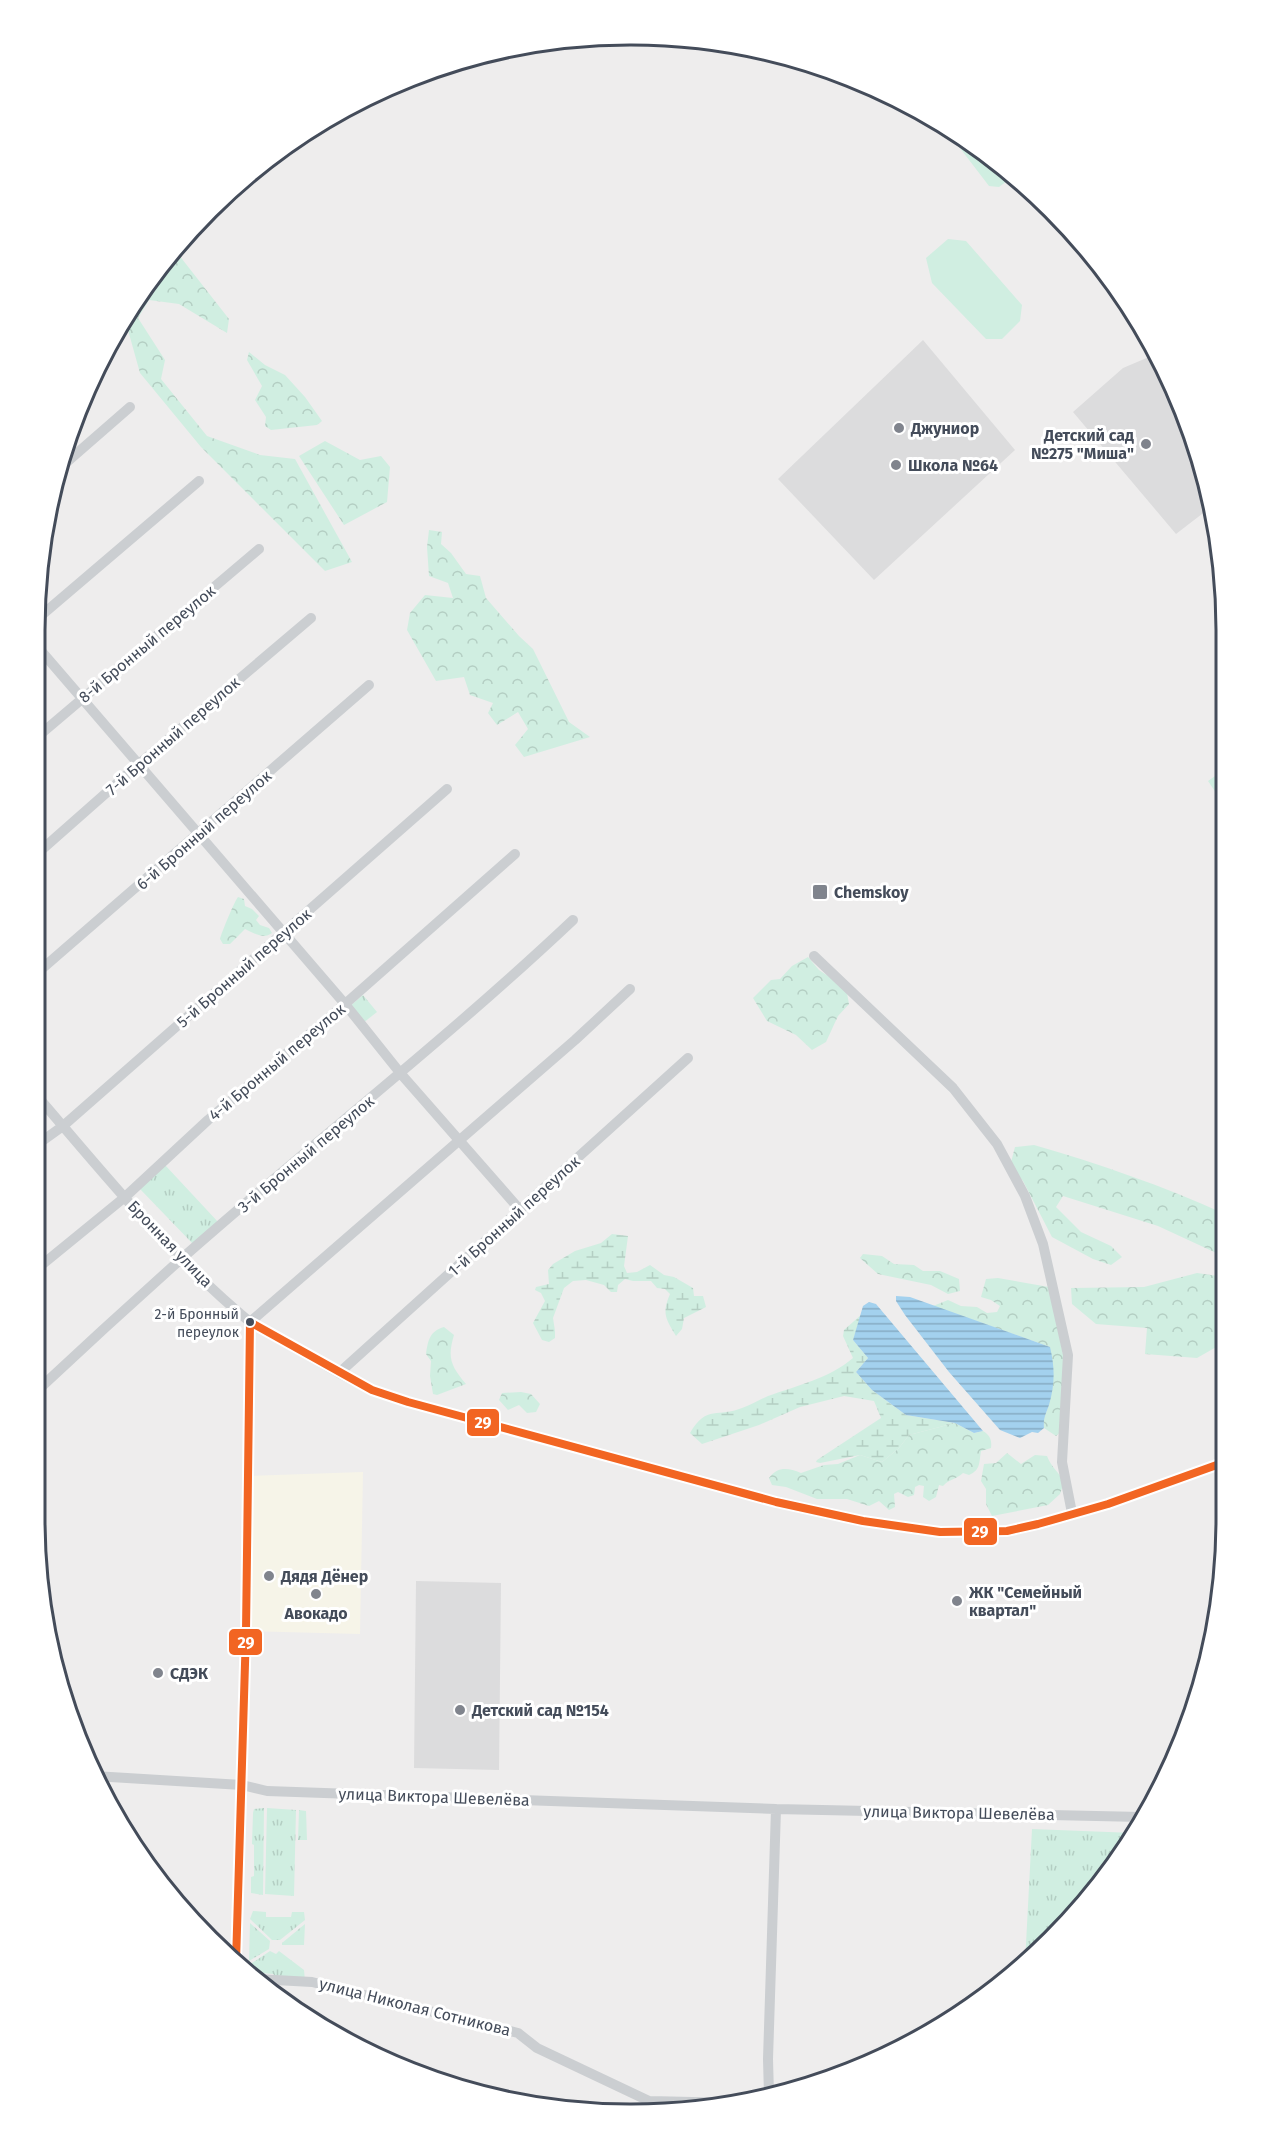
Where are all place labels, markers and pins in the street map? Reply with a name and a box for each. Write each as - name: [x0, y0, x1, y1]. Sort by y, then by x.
- place label: Джуниор: [910, 419, 979, 438]
- marker: Джуниор: [892, 421, 906, 435]
- place label: Детский сад №275 "Миша": [1031, 426, 1134, 463]
- marker: Детский сад №275 "Миша": [1139, 437, 1153, 451]
- place label: Школа №64: [908, 456, 998, 475]
- marker: Школа №64: [889, 458, 903, 472]
- marker: Chemskoy: [811, 883, 829, 901]
- place label: Chemskoy: [834, 883, 909, 902]
- place label: 2-й Бронный переулок: [154, 1306, 240, 1341]
- marker: 2-й Бронный переулок: [244, 1316, 256, 1328]
- place label: Дядя Дёнер: [280, 1567, 368, 1586]
- marker: Дядя Дёнер: [262, 1569, 276, 1583]
- place label: ЖК "Семейный квартал": [968, 1583, 1082, 1620]
- marker: Авокадо: [309, 1587, 323, 1601]
- marker: ЖК "Семейный квартал": [950, 1594, 964, 1608]
- place label: Авокадо: [283, 1604, 348, 1623]
- place label: СДЭК: [170, 1664, 209, 1683]
- marker: СДЭК: [151, 1666, 165, 1680]
- place label: Детский сад №154: [471, 1701, 609, 1720]
- marker: Детский сад №154: [453, 1703, 467, 1717]

